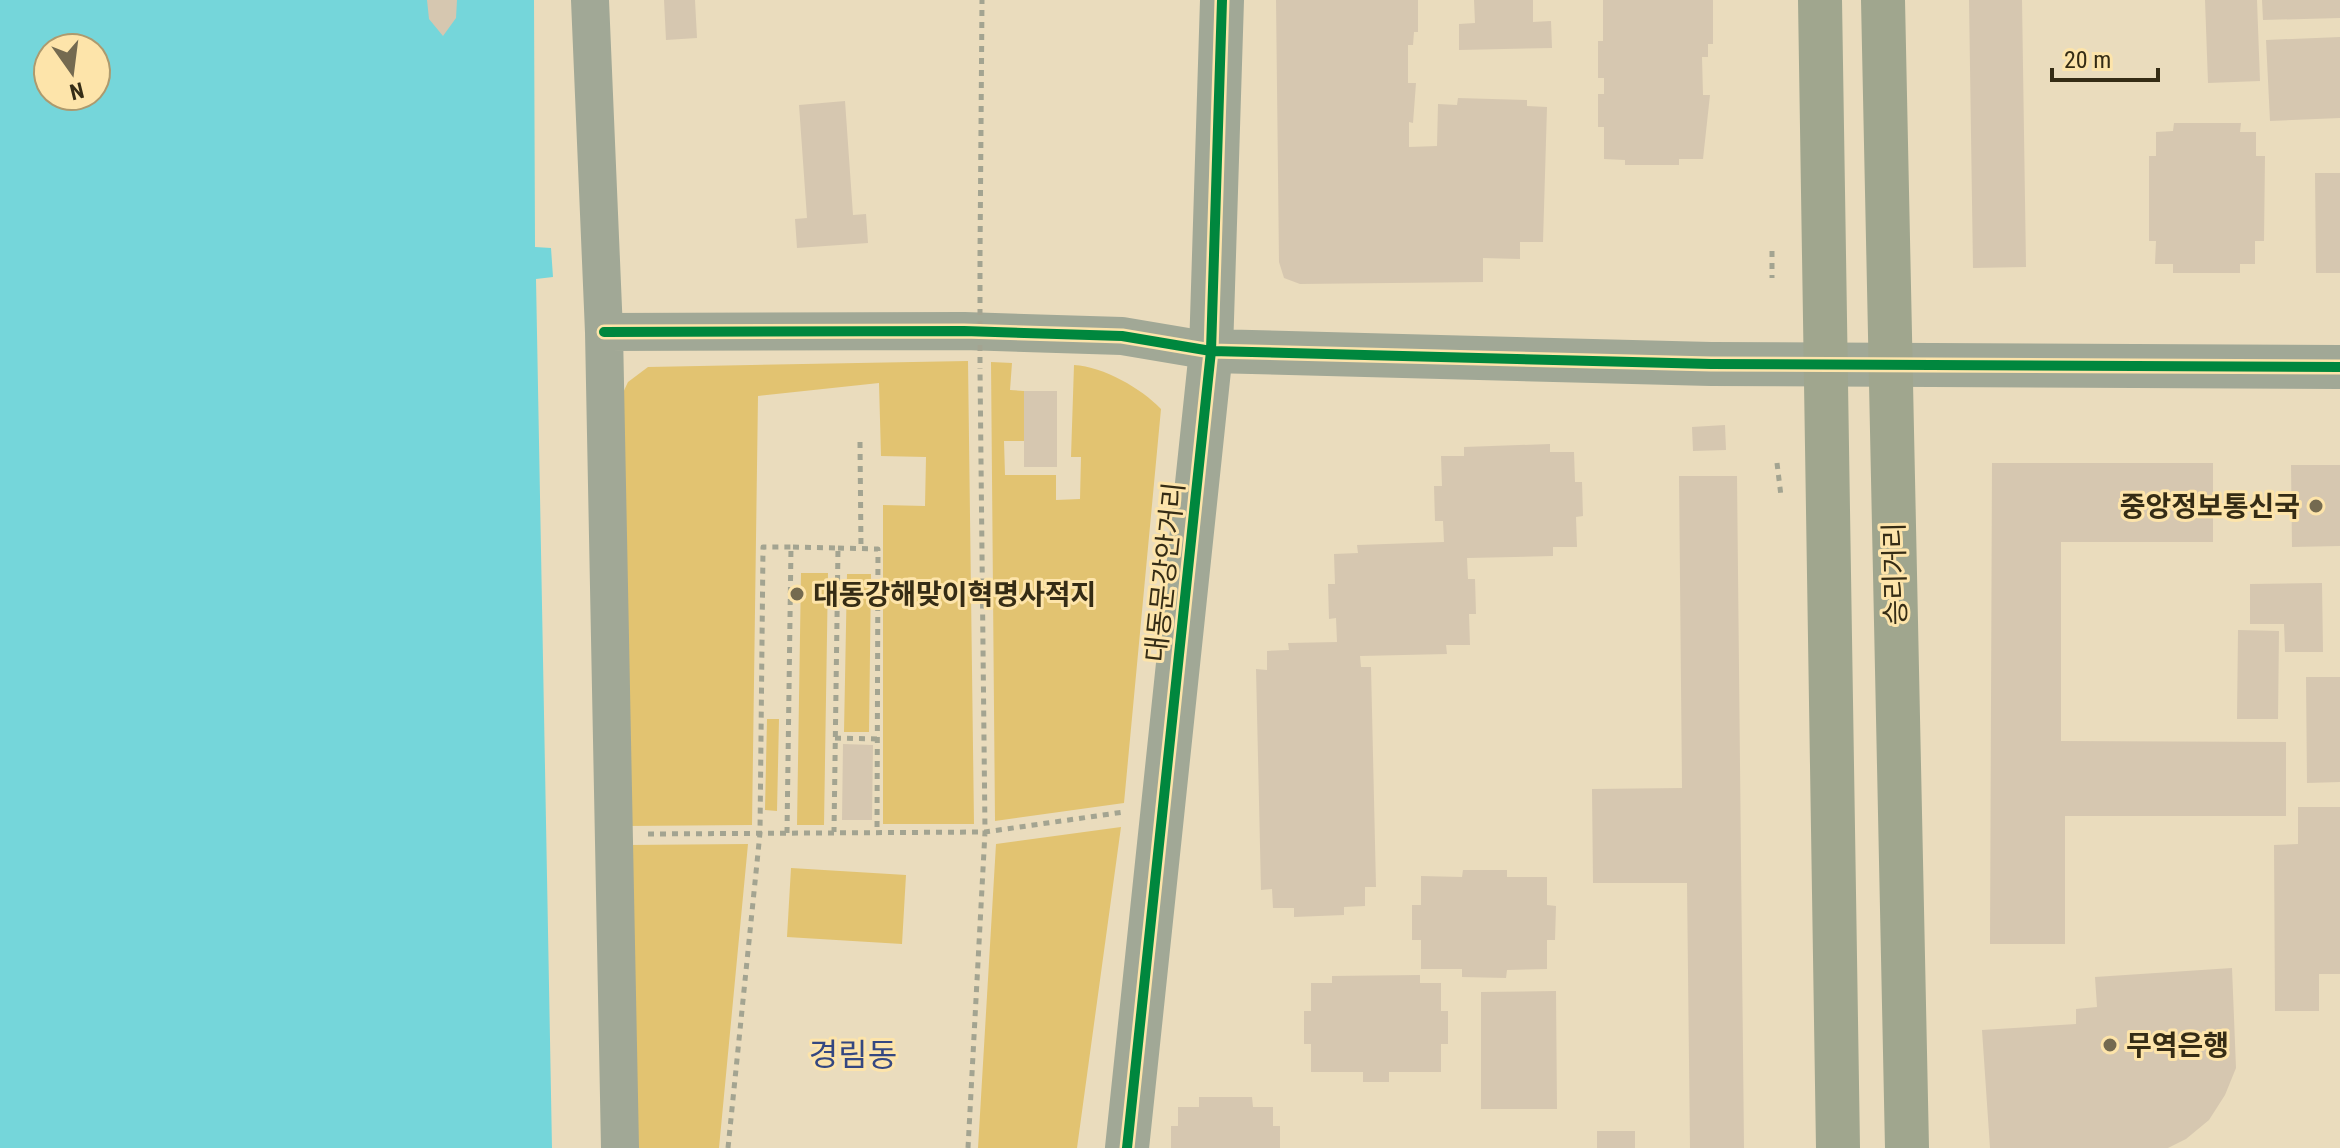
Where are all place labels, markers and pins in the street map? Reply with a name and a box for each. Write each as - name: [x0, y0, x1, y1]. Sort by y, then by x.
- place label: 중앙정보통신국: [2120, 490, 2300, 523]
- marker: 중앙정보통신국: [2307, 497, 2325, 515]
- place label: 대동강해맞이혁명사적지: [813, 578, 1096, 611]
- marker: 대동강해맞이혁명사적지: [788, 585, 806, 603]
- place label: 무역은행: [2126, 1029, 2229, 1062]
- marker: 무역은행: [2101, 1036, 2119, 1054]

